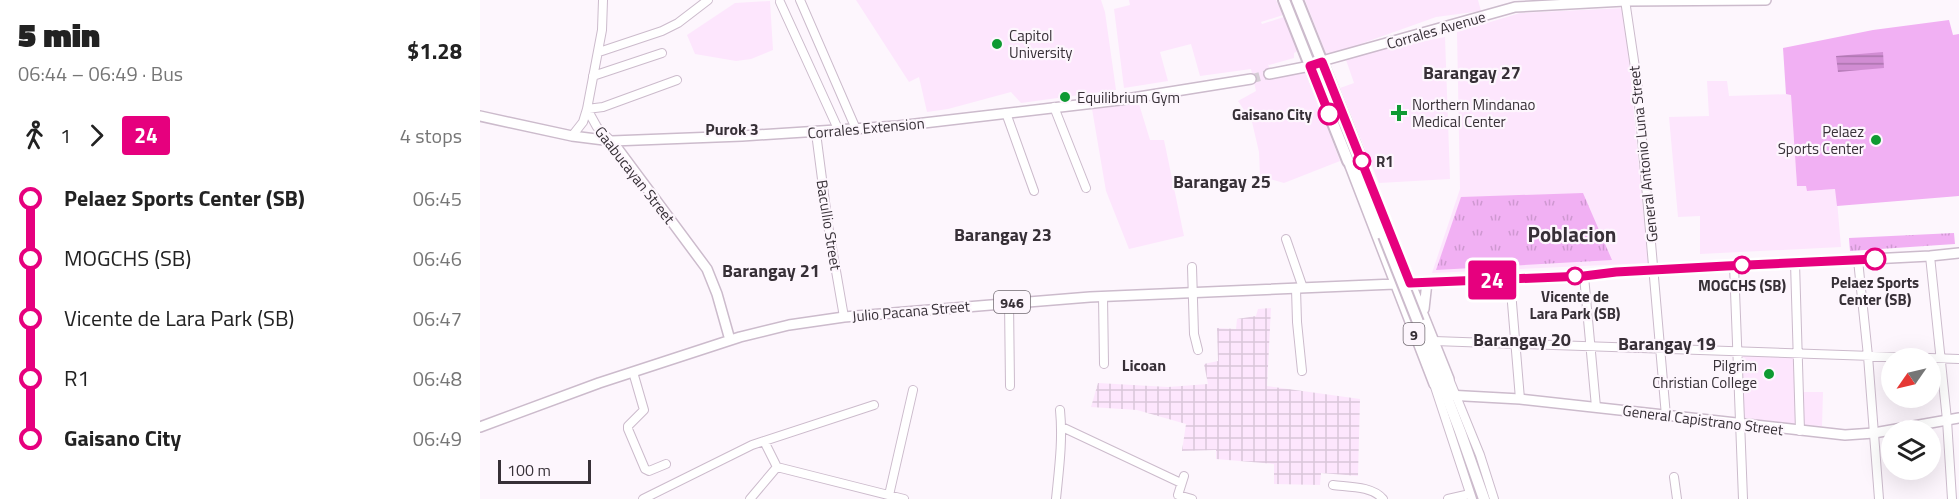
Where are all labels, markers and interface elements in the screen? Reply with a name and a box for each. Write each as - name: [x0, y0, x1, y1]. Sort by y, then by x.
- street label: Corrales Avenue: [1384, 5, 1488, 55]
- text: 5 min: [18, 10, 100, 60]
- place label: Capitol University: [1009, 24, 1073, 64]
- text: $1.28: [407, 34, 462, 68]
- marker: Capitol University: [990, 37, 1004, 51]
- text: 06:44 – 06:49 · Bus: [18, 58, 183, 89]
- district label: Barangay 27: [1423, 59, 1521, 86]
- street label: General Antonio Luna Street: [1622, 64, 1664, 243]
- place label: Equilibrium Gym: [1077, 86, 1180, 109]
- marker: Equilibrium Gym: [1058, 90, 1072, 104]
- place label: Northern Mindanao Medical Center: [1412, 93, 1536, 133]
- place label: Gaisano City: [1232, 103, 1312, 126]
- marker: Gaisano City: [1318, 103, 1340, 125]
- marker: Northern Mindanao Medical Center: [1390, 104, 1408, 122]
- street label: Corrales Extension: [807, 111, 925, 145]
- district label: Purok 3: [705, 117, 759, 141]
- icon: walk: [18, 119, 51, 152]
- icon: forward: [80, 119, 113, 152]
- text: 24: [134, 119, 158, 151]
- text: 1: [60, 120, 71, 151]
- text: 4 stops: [400, 120, 462, 151]
- place label: Pelaez Sports Center: [1778, 120, 1864, 160]
- street label: Gaabucayan Street: [589, 121, 681, 229]
- marker: Pelaez Sports Center: [1869, 133, 1883, 147]
- place label: R1: [1376, 150, 1394, 173]
- marker: R1: [1353, 152, 1371, 170]
- district label: Barangay 25: [1173, 168, 1271, 195]
- street label: Bacullio Street: [810, 178, 848, 273]
- text: Pelaez Sports Center (SB): [64, 181, 305, 215]
- text: 06:45: [413, 183, 462, 214]
- district label: Poblacion: [1528, 218, 1616, 250]
- district label: Barangay 23: [954, 221, 1052, 248]
- text: MOGCHS (SB): [64, 241, 191, 275]
- text: 06:46: [413, 243, 462, 274]
- marker: Pelaez Sports Center (SB): [1864, 248, 1886, 270]
- marker: MOGCHS (SB): [1733, 256, 1751, 274]
- district label: Barangay 21: [722, 257, 820, 284]
- line badge: 24: [1465, 260, 1519, 300]
- text: 24: [1480, 264, 1504, 296]
- marker: Vicente de Lara Park (SB): [1566, 267, 1584, 285]
- place label: Pelaez Sports Center (SB): [1831, 271, 1919, 311]
- place label: MOGCHS (SB): [1698, 274, 1786, 297]
- place label: Vicente de Lara Park (SB): [1530, 285, 1621, 325]
- road number: 946: [994, 291, 1030, 313]
- street label: Julio Pacana Street: [851, 294, 972, 328]
- text: Vicente de Lara Park (SB): [64, 301, 294, 335]
- text: 06:47: [413, 303, 462, 334]
- road number: 9: [1404, 323, 1424, 345]
- district label: Barangay 20: [1473, 326, 1571, 353]
- district label: Barangay 19: [1618, 330, 1716, 357]
- north arrow: [1881, 348, 1941, 408]
- map controls: [1881, 348, 1941, 480]
- district label: Licoan: [1122, 353, 1166, 377]
- place label: Pilgrim Christian College: [1652, 354, 1757, 394]
- text: R1: [64, 361, 90, 395]
- text: 06:48: [413, 363, 462, 394]
- marker: Pilgrim Christian College: [1762, 367, 1776, 381]
- street label: General Capistrano Street: [1621, 399, 1785, 441]
- button: layers: [1881, 420, 1941, 480]
- text: Gaisano City: [64, 421, 181, 455]
- text: 06:49: [413, 423, 462, 454]
- scale bar: [498, 457, 591, 484]
- text: 100 m: [507, 458, 551, 482]

